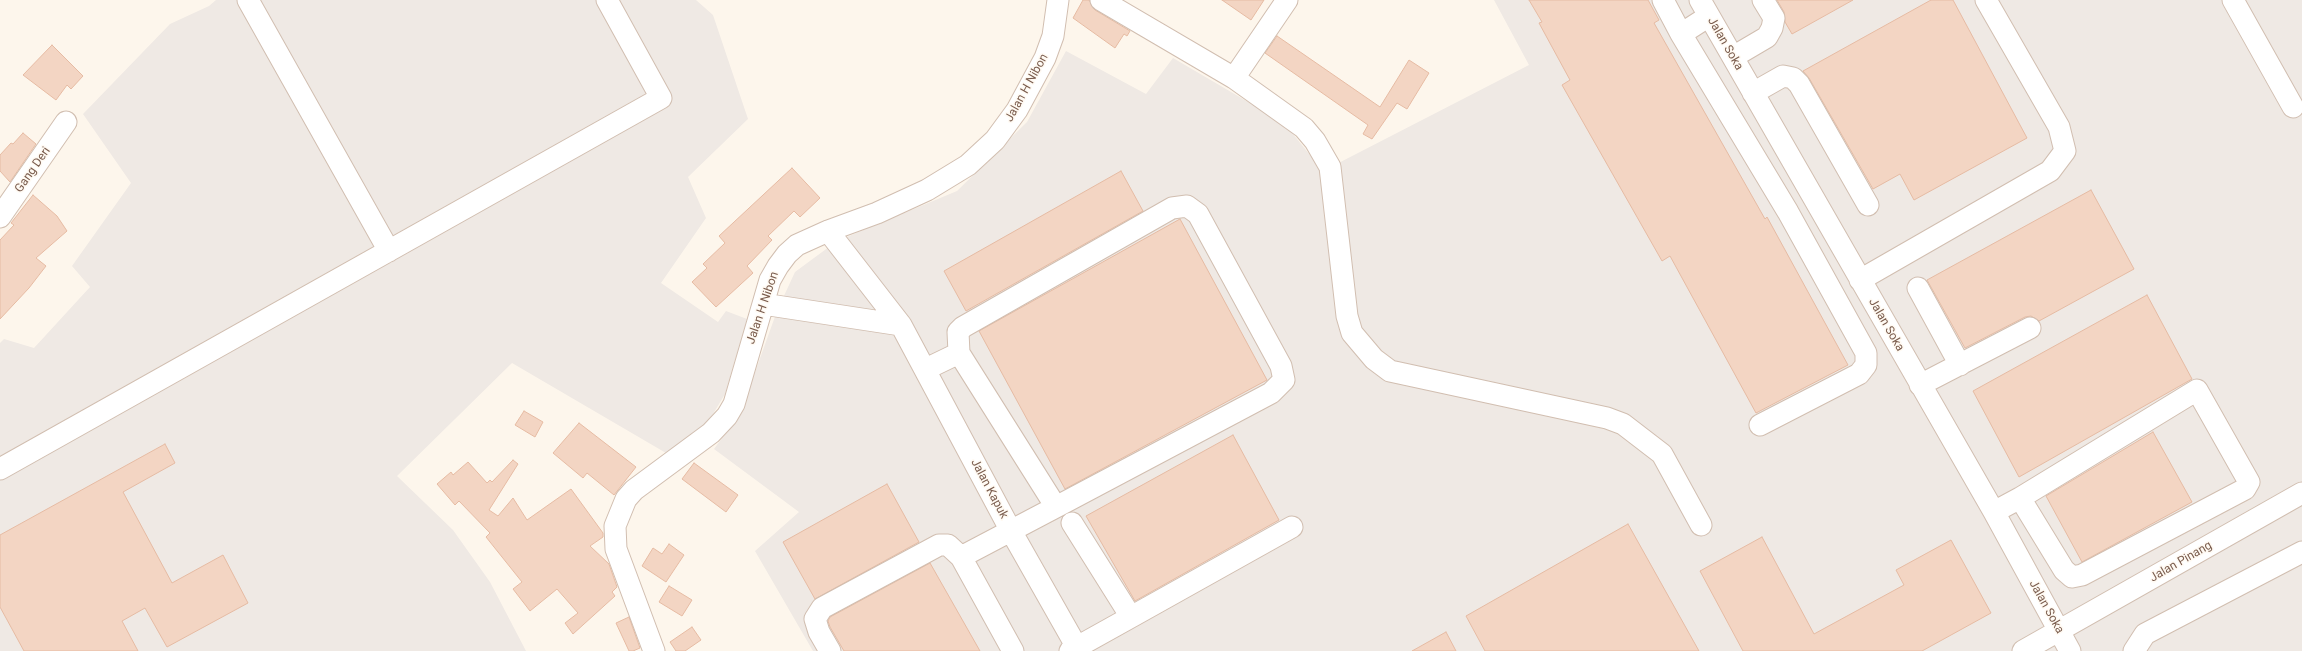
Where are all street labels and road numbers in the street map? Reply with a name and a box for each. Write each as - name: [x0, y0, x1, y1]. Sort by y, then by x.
- street label: Jalan Soka: [1704, 15, 1746, 73]
- street label: Jalan H Nibon: [1002, 52, 1052, 124]
- street label: Gang Deri: [12, 144, 54, 196]
- street label: Jalan H Nibon: [744, 270, 782, 346]
- street label: Jalan Soka: [1865, 296, 1907, 354]
- street label: Jalan Kapuk: [967, 457, 1011, 521]
- street label: Jalan Pinang: [2147, 538, 2215, 586]
- street label: Jalan Soka: [2025, 578, 2067, 636]

